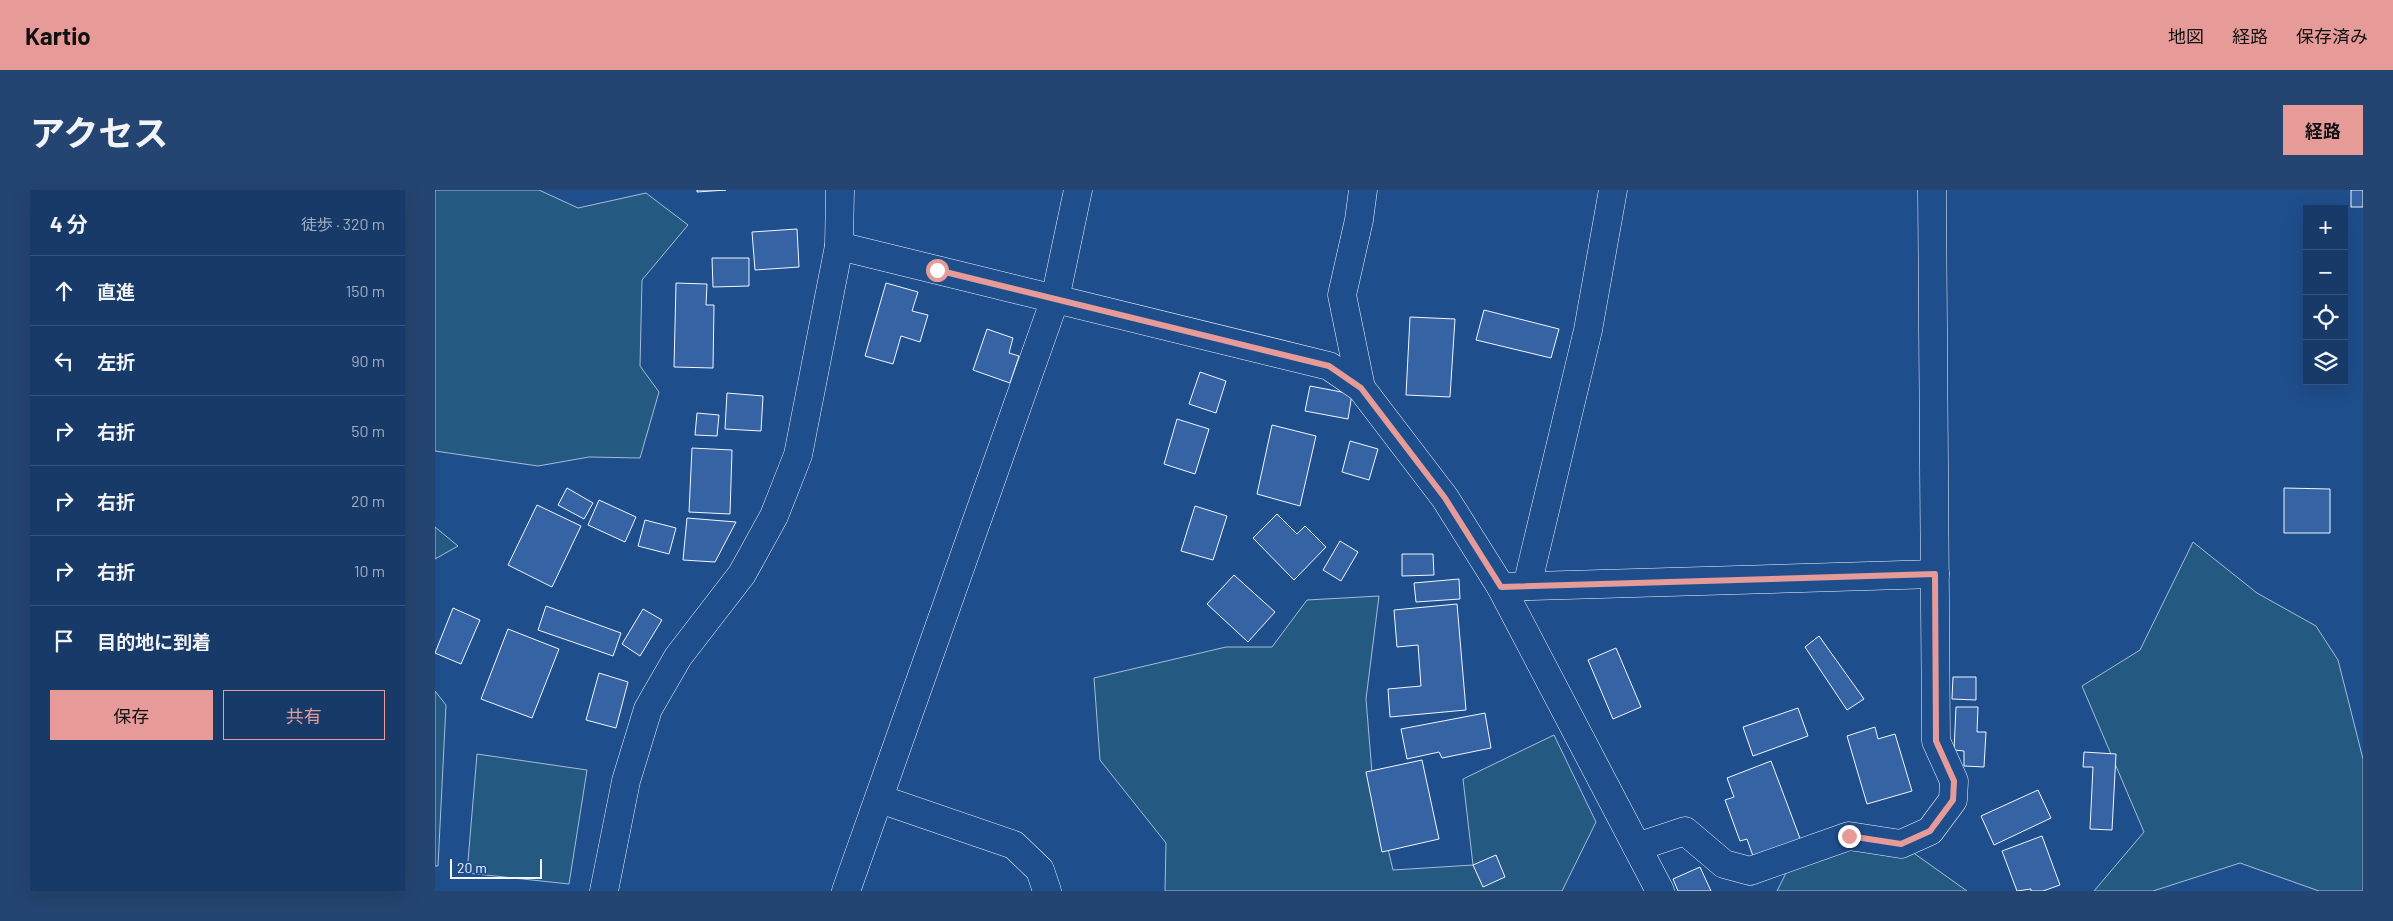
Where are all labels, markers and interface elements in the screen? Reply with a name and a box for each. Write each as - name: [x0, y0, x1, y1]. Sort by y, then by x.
- text: Kartio: [25, 21, 91, 50]
- text: 地図: [2168, 25, 2204, 47]
- text: 経路: [2232, 25, 2268, 47]
- text: 保存済み: [2296, 25, 2368, 47]
- button: 経路: [2283, 105, 2363, 155]
- text: アクセス: [30, 111, 168, 153]
- map controls: [2303, 205, 2348, 385]
- button: +: [2303, 205, 2348, 250]
- text: 4 分: [50, 211, 88, 236]
- text: 徒歩 · 320 m: [301, 214, 385, 233]
- button: −: [2303, 250, 2348, 295]
- route start: [926, 259, 949, 282]
- icon: ahead: [50, 277, 78, 305]
- text: 直進: [97, 280, 135, 303]
- text: 150 m: [346, 281, 385, 300]
- button: locate: [2303, 295, 2348, 340]
- button: layers: [2303, 340, 2348, 385]
- icon: left: [50, 347, 78, 375]
- text: 左折: [97, 350, 135, 373]
- text: 90 m: [351, 351, 385, 370]
- icon: right: [50, 417, 78, 445]
- text: 右折: [97, 420, 135, 443]
- text: 50 m: [351, 421, 385, 440]
- icon: right: [50, 487, 78, 515]
- text: 右折: [97, 490, 135, 513]
- text: 20 m: [351, 491, 385, 510]
- icon: right: [50, 557, 78, 585]
- text: 右折: [97, 560, 135, 583]
- text: 10 m: [354, 561, 385, 580]
- icon: arrive: [50, 627, 78, 655]
- text: 目的地に到着: [97, 630, 211, 653]
- button: 保存: [50, 690, 213, 740]
- button: 共有: [223, 690, 385, 740]
- route end: [1838, 825, 1861, 848]
- scale bar: [450, 856, 543, 879]
- text: 20 m: [457, 859, 487, 876]

